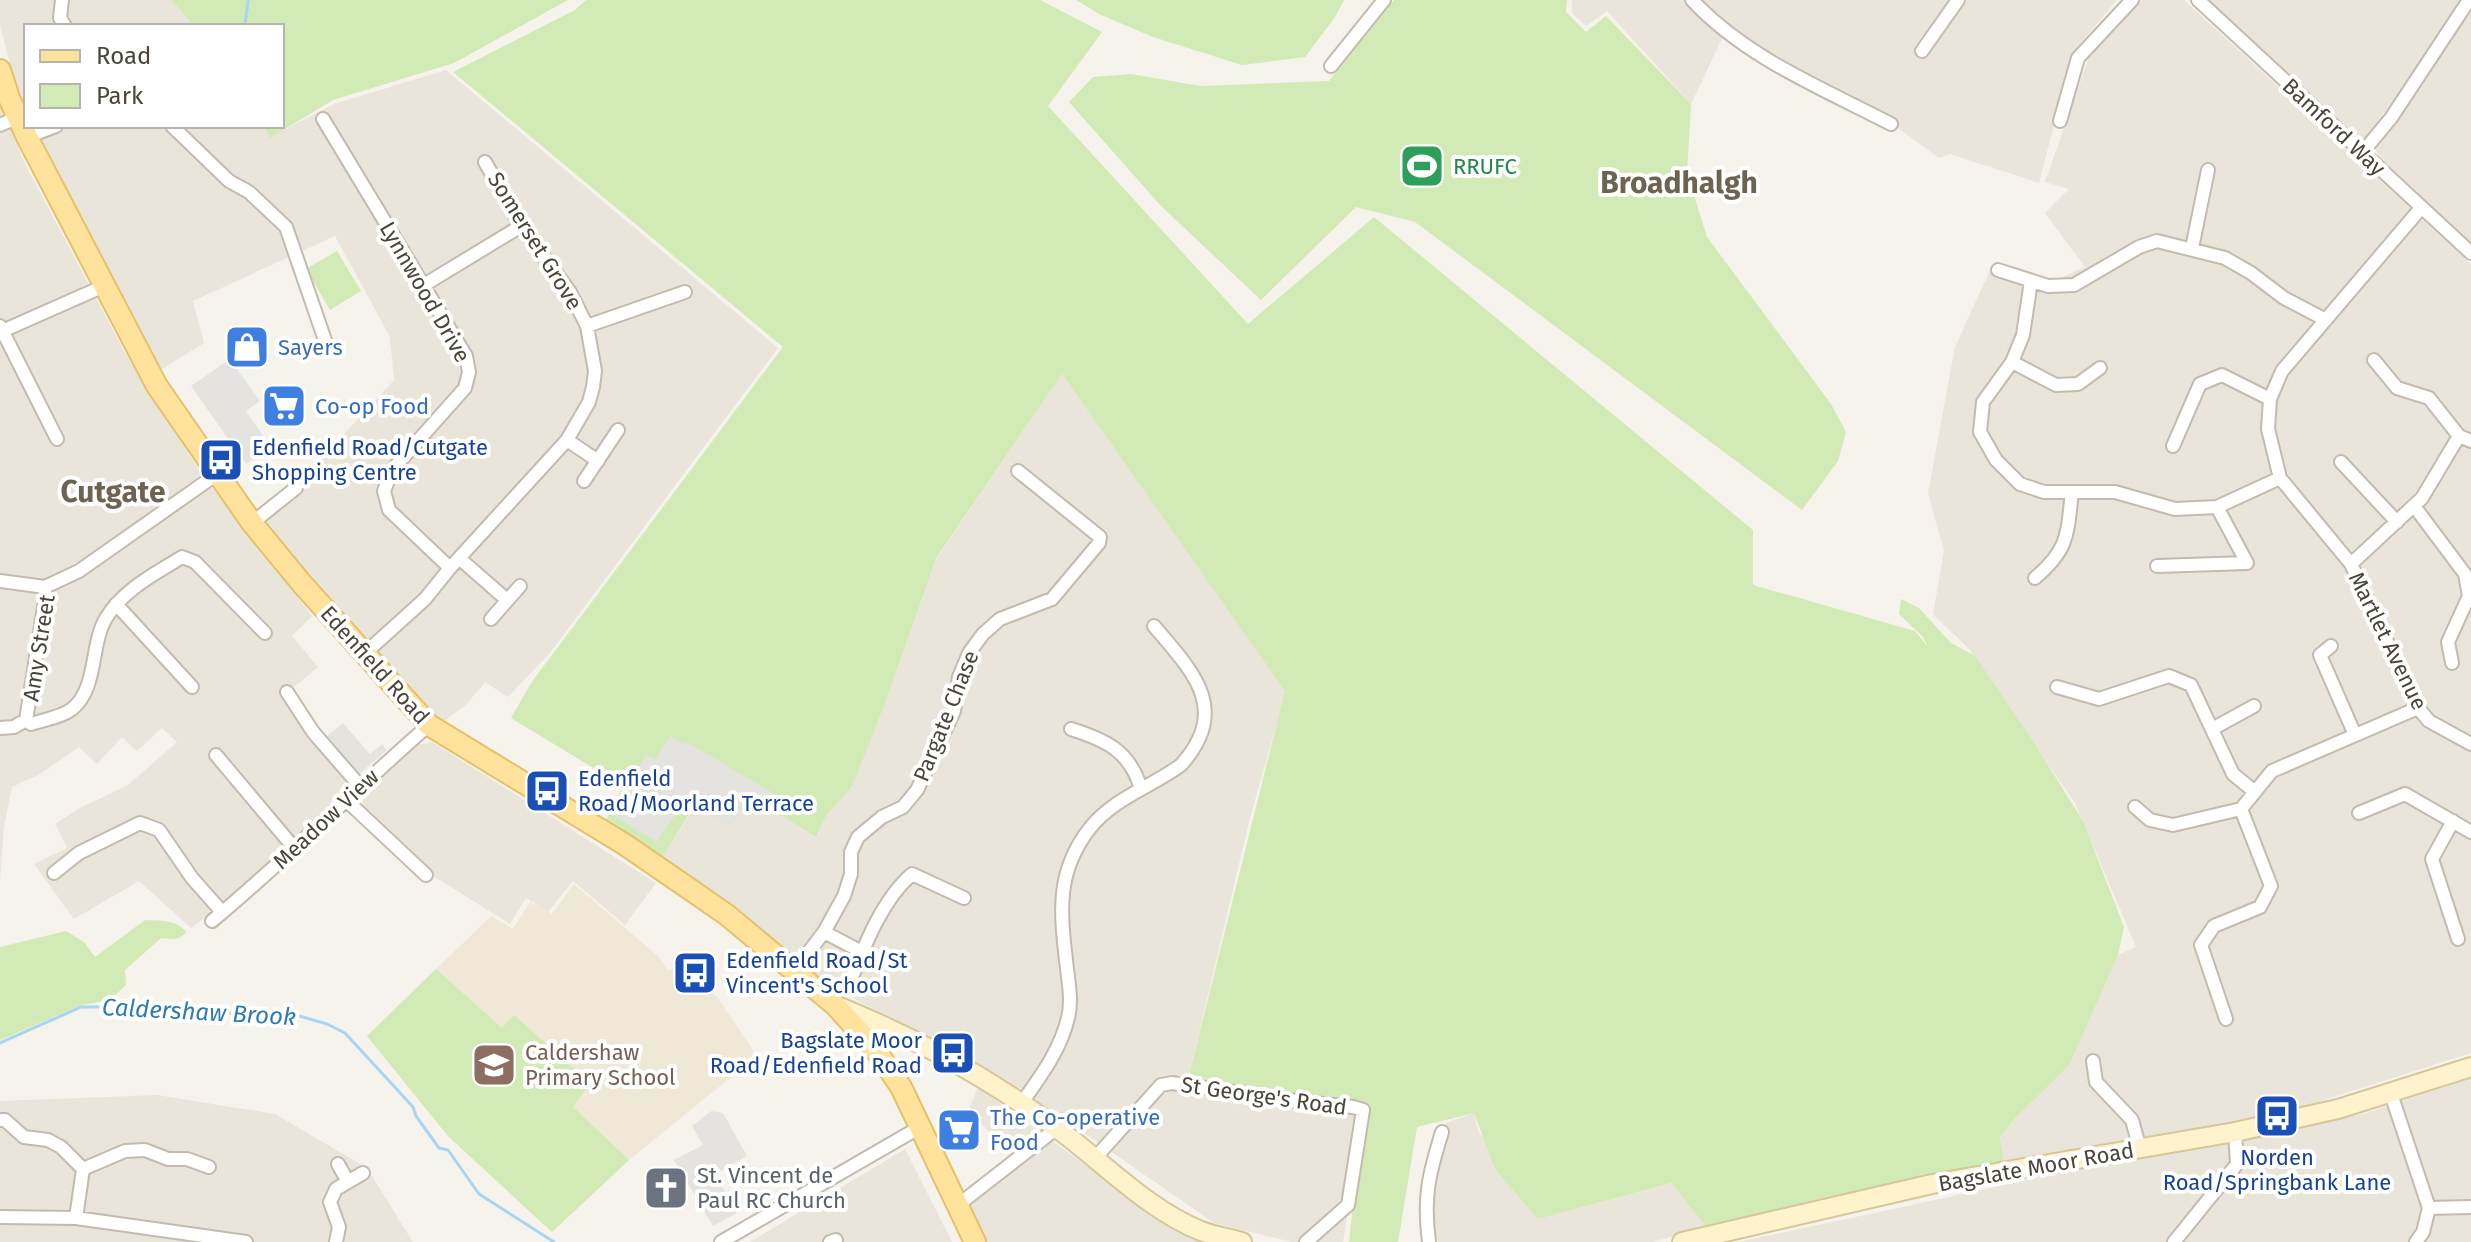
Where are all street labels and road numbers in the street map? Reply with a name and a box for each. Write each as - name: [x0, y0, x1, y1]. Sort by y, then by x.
- street label: Bamford Way: [2277, 72, 2391, 182]
- street label: Somerset Grove: [482, 167, 588, 315]
- street label: Lynnwood Drive: [374, 217, 476, 367]
- street label: Martlet Avenue: [2343, 567, 2433, 715]
- street label: Amy Street: [17, 593, 61, 703]
- street label: Edenfield Road: [315, 600, 435, 730]
- street label: Pargate Chase: [907, 646, 985, 786]
- street label: Meadow View: [268, 763, 385, 875]
- street label: St George's Road: [1179, 1071, 1349, 1121]
- street label: Bagslate Moor Road: [1936, 1136, 2136, 1198]

